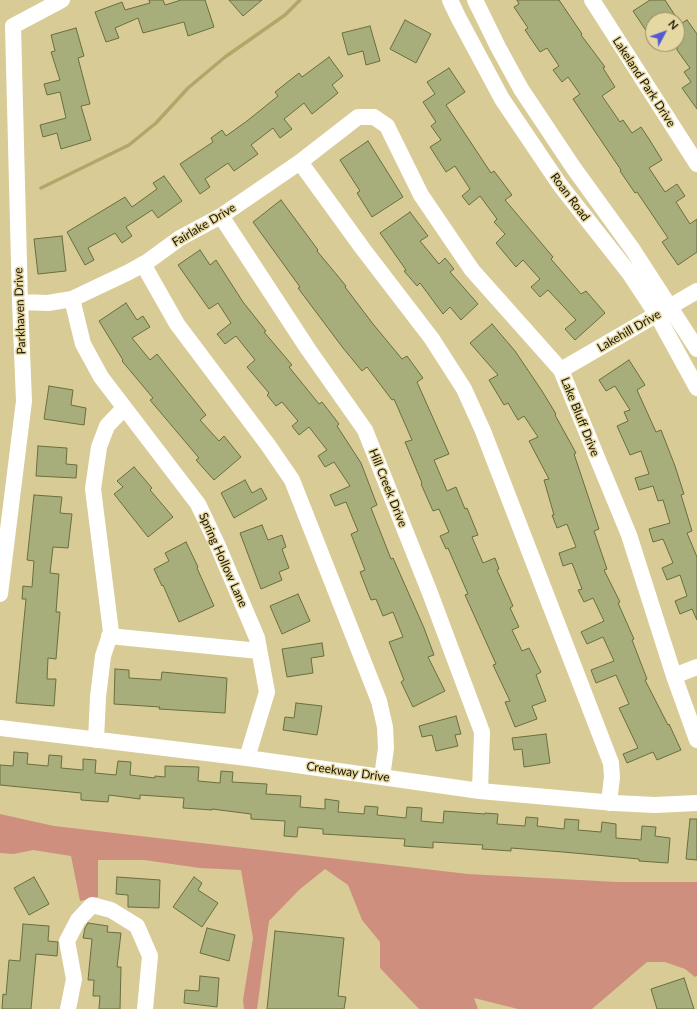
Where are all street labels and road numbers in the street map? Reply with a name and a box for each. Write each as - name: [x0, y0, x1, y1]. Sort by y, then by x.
- street label: Lakeland Park Drive: [609, 34, 679, 130]
- street label: Roan Road: [547, 170, 593, 224]
- street label: Fairlake Drive: [170, 200, 238, 250]
- street label: Parkhaven Drive: [11, 267, 29, 355]
- street label: Lakehill Drive: [595, 307, 663, 355]
- street label: Lake Bluff Drive: [558, 375, 602, 459]
- street label: Hill Creek Drive: [366, 447, 410, 529]
- street label: Spring Hollow Lane: [196, 510, 250, 610]
- street label: Creekway Drive: [305, 759, 391, 785]

